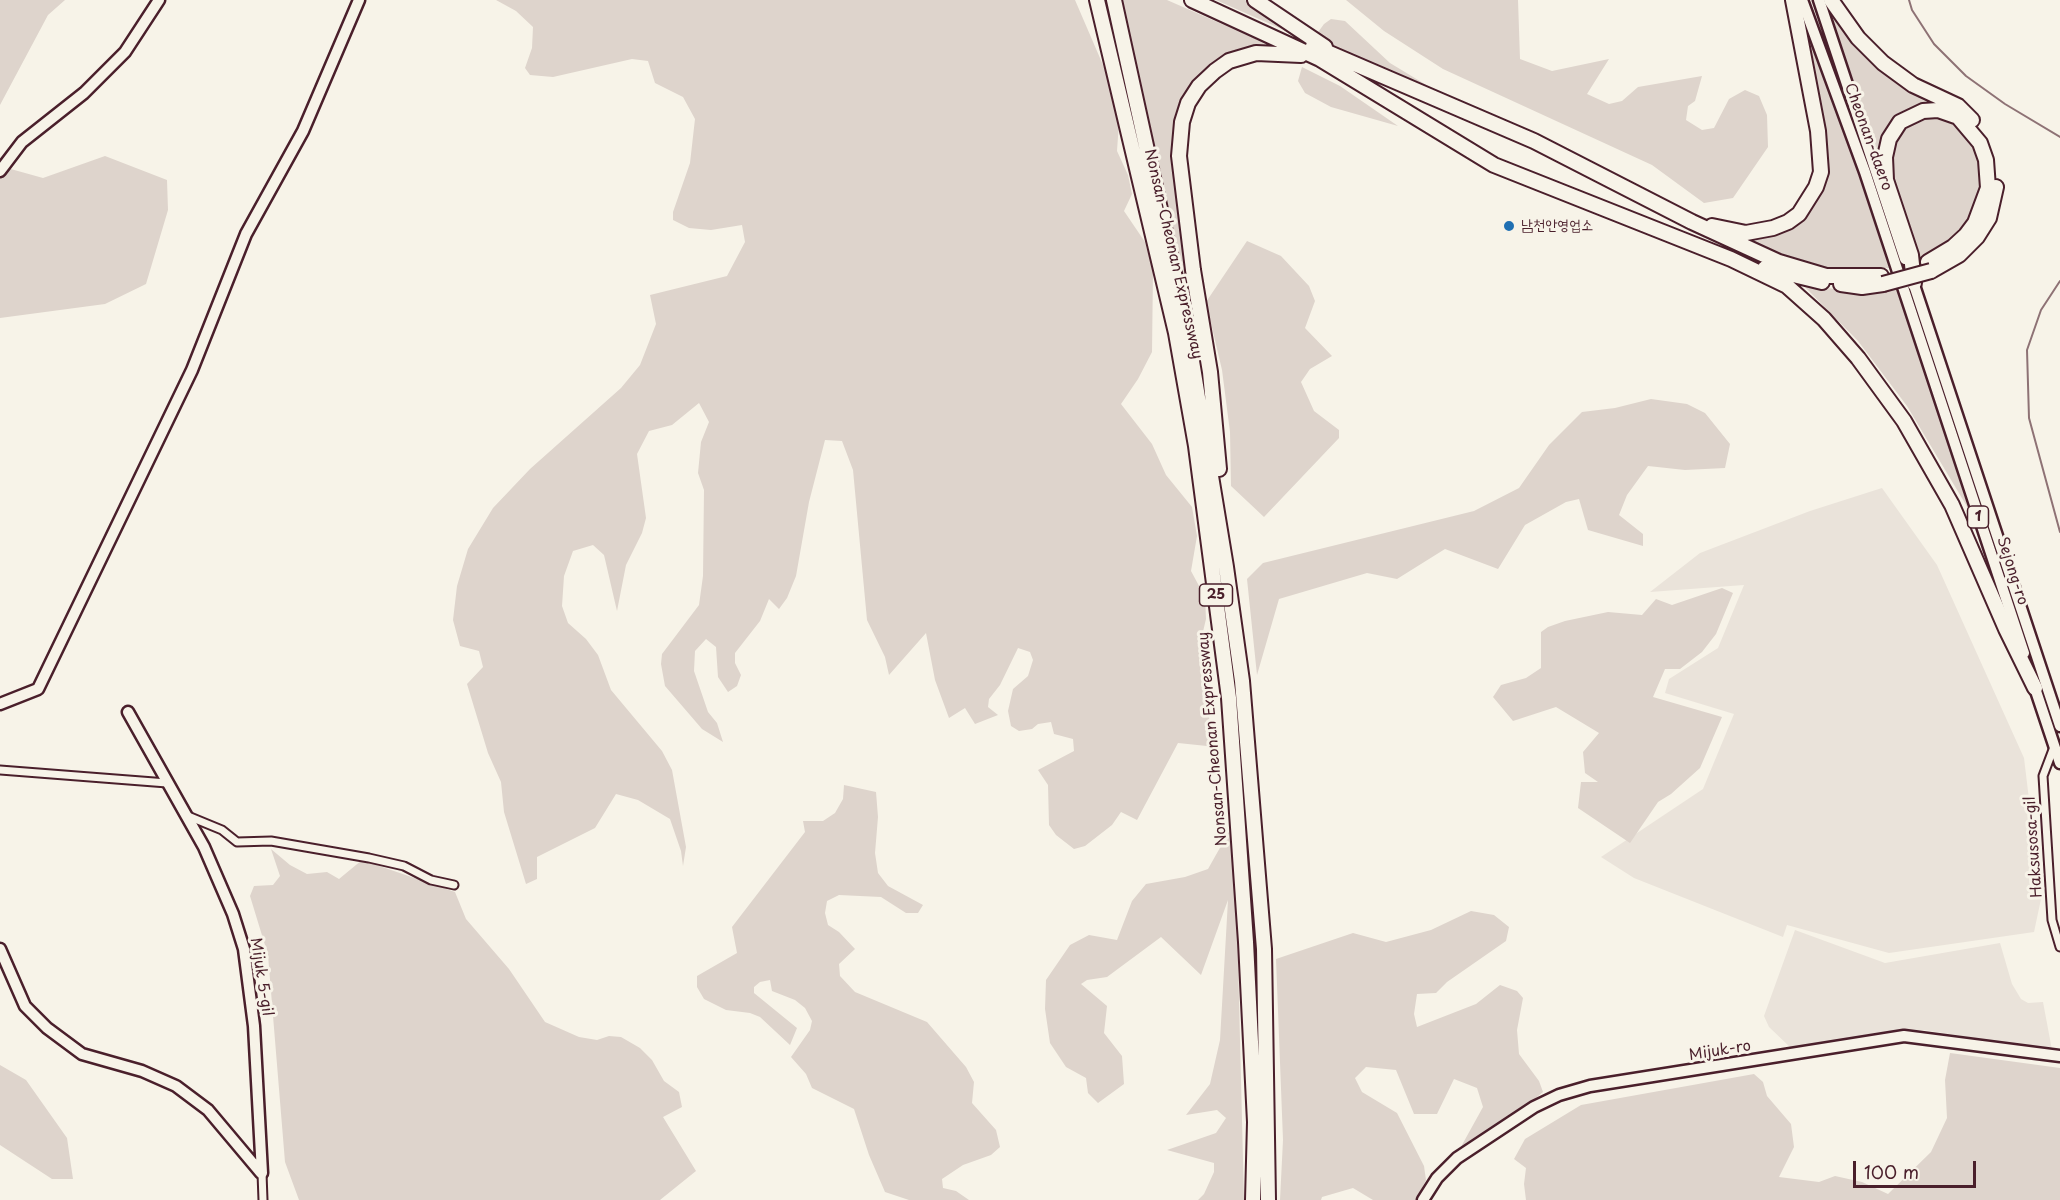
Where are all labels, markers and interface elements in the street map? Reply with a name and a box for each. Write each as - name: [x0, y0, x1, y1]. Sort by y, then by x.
- street label: Cheonan-daero: [1840, 81, 1896, 193]
- street label: Nonsan-Cheonan Expressway: [1140, 147, 1206, 361]
- place label: 남천안영업소: [1521, 217, 1593, 235]
- marker: 남천안영업소: [1502, 219, 1516, 233]
- road number: 1: [1968, 506, 1988, 528]
- street label: Sejong-ro: [1992, 535, 2032, 607]
- road number: 25: [1200, 584, 1232, 606]
- street label: Nonsan-Cheonan Expressway: [1195, 631, 1231, 847]
- street label: Haksusosa-gil: [2021, 796, 2047, 898]
- street label: Mijuk 5-gil: [246, 937, 276, 1017]
- street label: Mijuk-ro: [1688, 1037, 1752, 1065]
- scale bar: [1856, 1149, 1979, 1187]
- text: 100 m: [1864, 1158, 1919, 1185]

